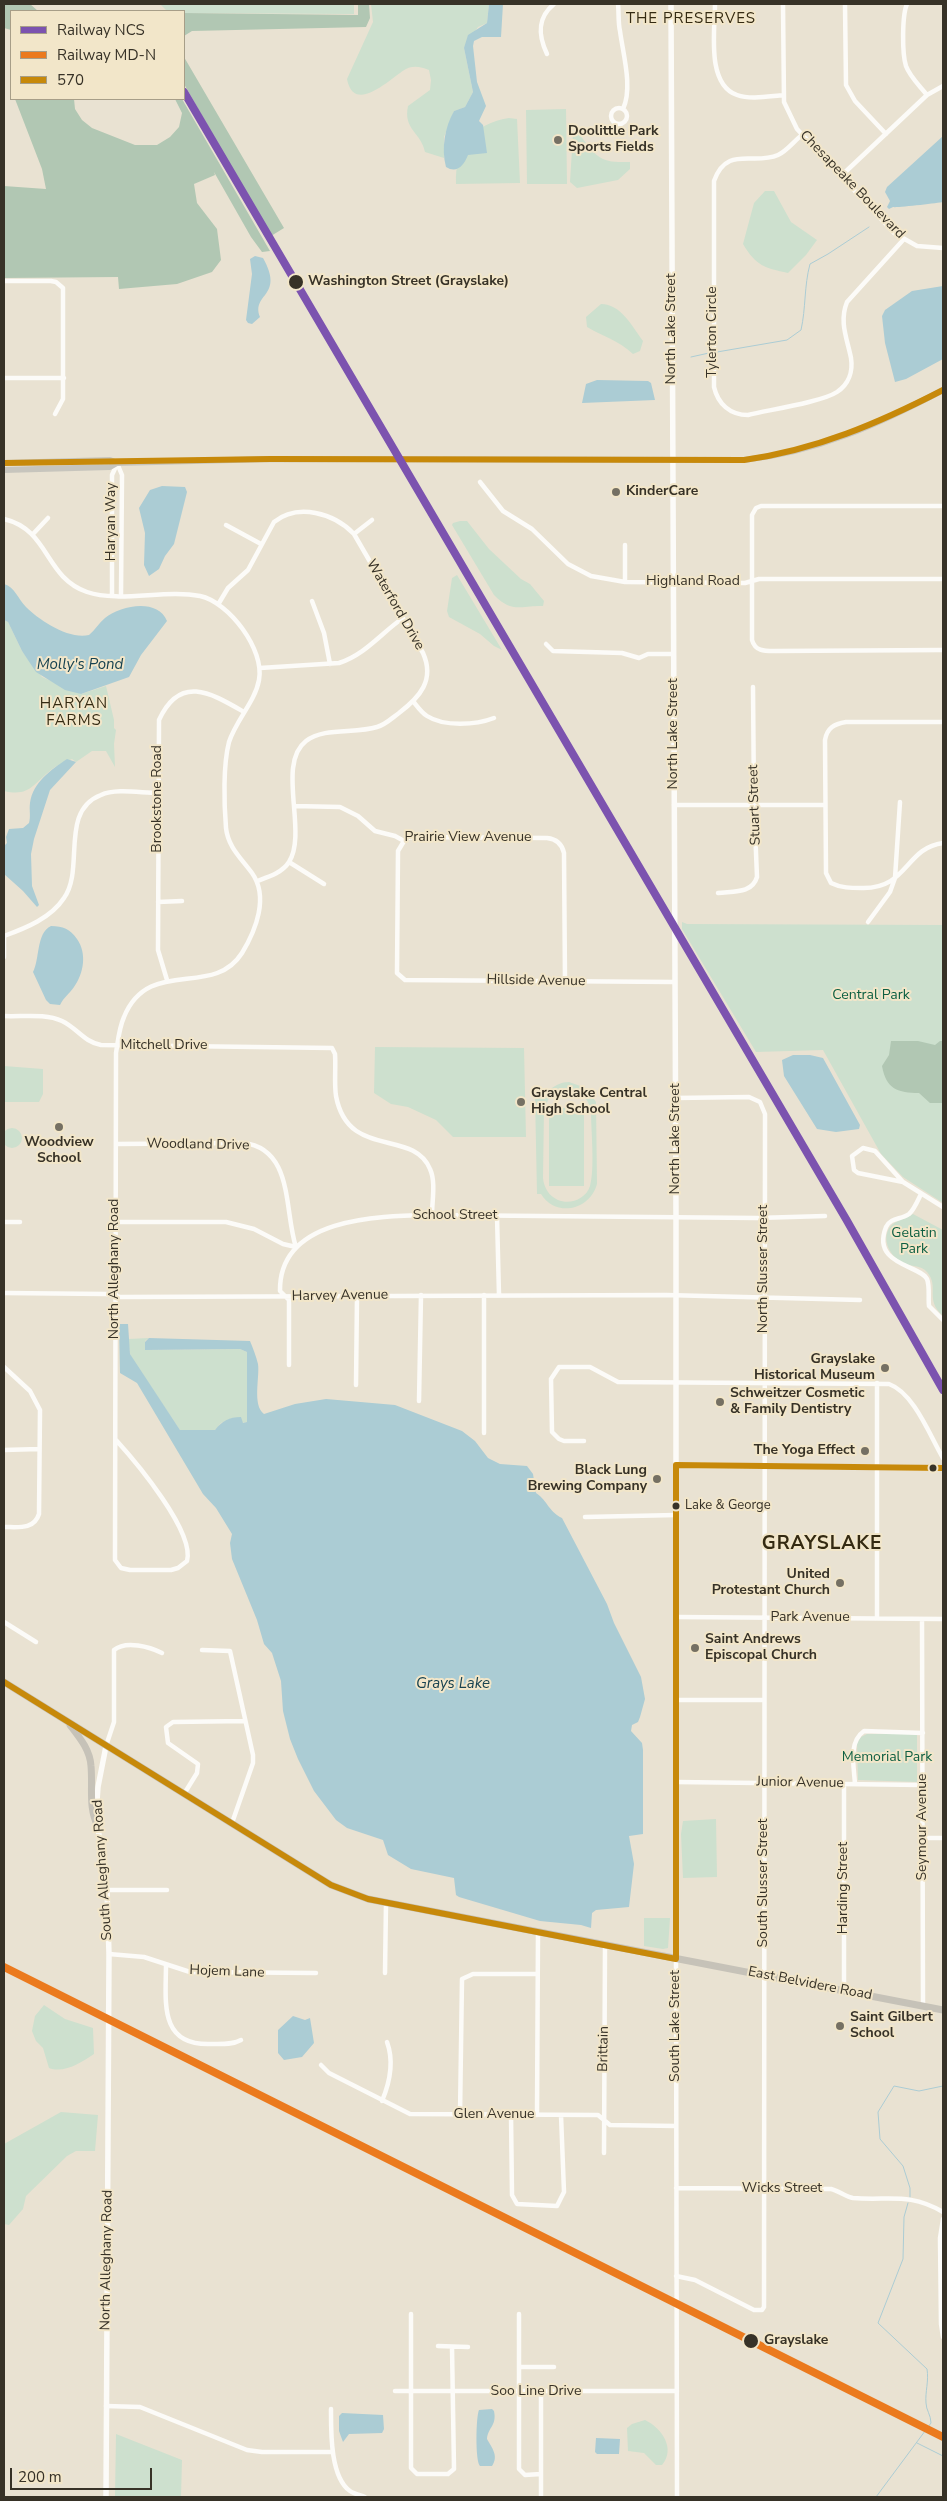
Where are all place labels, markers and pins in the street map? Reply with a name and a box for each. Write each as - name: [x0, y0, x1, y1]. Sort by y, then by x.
- place label: Doolittle Park Sports Fields: [568, 124, 658, 156]
- marker: Doolittle Park Sports Fields: [552, 134, 564, 146]
- marker: Washington Street (Grayslake): [287, 273, 305, 291]
- place label: Washington Street (Grayslake): [308, 274, 509, 290]
- place label: KinderCare: [626, 484, 698, 500]
- marker: KinderCare: [610, 486, 622, 498]
- place label: Grayslake Central High School: [531, 1086, 647, 1118]
- marker: Grayslake Central High School: [515, 1096, 527, 1108]
- marker: Woodview School: [53, 1121, 65, 1133]
- place label: Woodview School: [24, 1135, 94, 1168]
- place label: Grayslake Historical Museum: [754, 1352, 875, 1384]
- marker: Grayslake Historical Museum: [879, 1362, 891, 1374]
- place label: Schweitzer Cosmetic & Family Dentistry: [730, 1386, 865, 1418]
- marker: Schweitzer Cosmetic & Family Dentistry: [714, 1396, 726, 1408]
- place label: The Yoga Effect: [754, 1443, 855, 1459]
- marker: The Yoga Effect: [859, 1445, 871, 1457]
- place label: Black Lung Brewing Company: [528, 1463, 647, 1495]
- unlabelled marker: [928, 1463, 938, 1473]
- marker: Black Lung Brewing Company: [651, 1473, 663, 1485]
- place label: Lake & George: [685, 1498, 771, 1514]
- marker: Lake & George: [671, 1501, 681, 1511]
- place label: United Protestant Church: [712, 1567, 830, 1600]
- marker: United Protestant Church: [834, 1577, 846, 1589]
- place label: Saint Andrews Episcopal Church: [705, 1632, 817, 1664]
- marker: Saint Andrews Episcopal Church: [689, 1642, 701, 1654]
- place label: Saint Gilbert School: [850, 2010, 933, 2042]
- marker: Saint Gilbert School: [834, 2020, 846, 2032]
- marker: Grayslake: [742, 2332, 760, 2350]
- place label: Grayslake: [764, 2333, 828, 2349]

